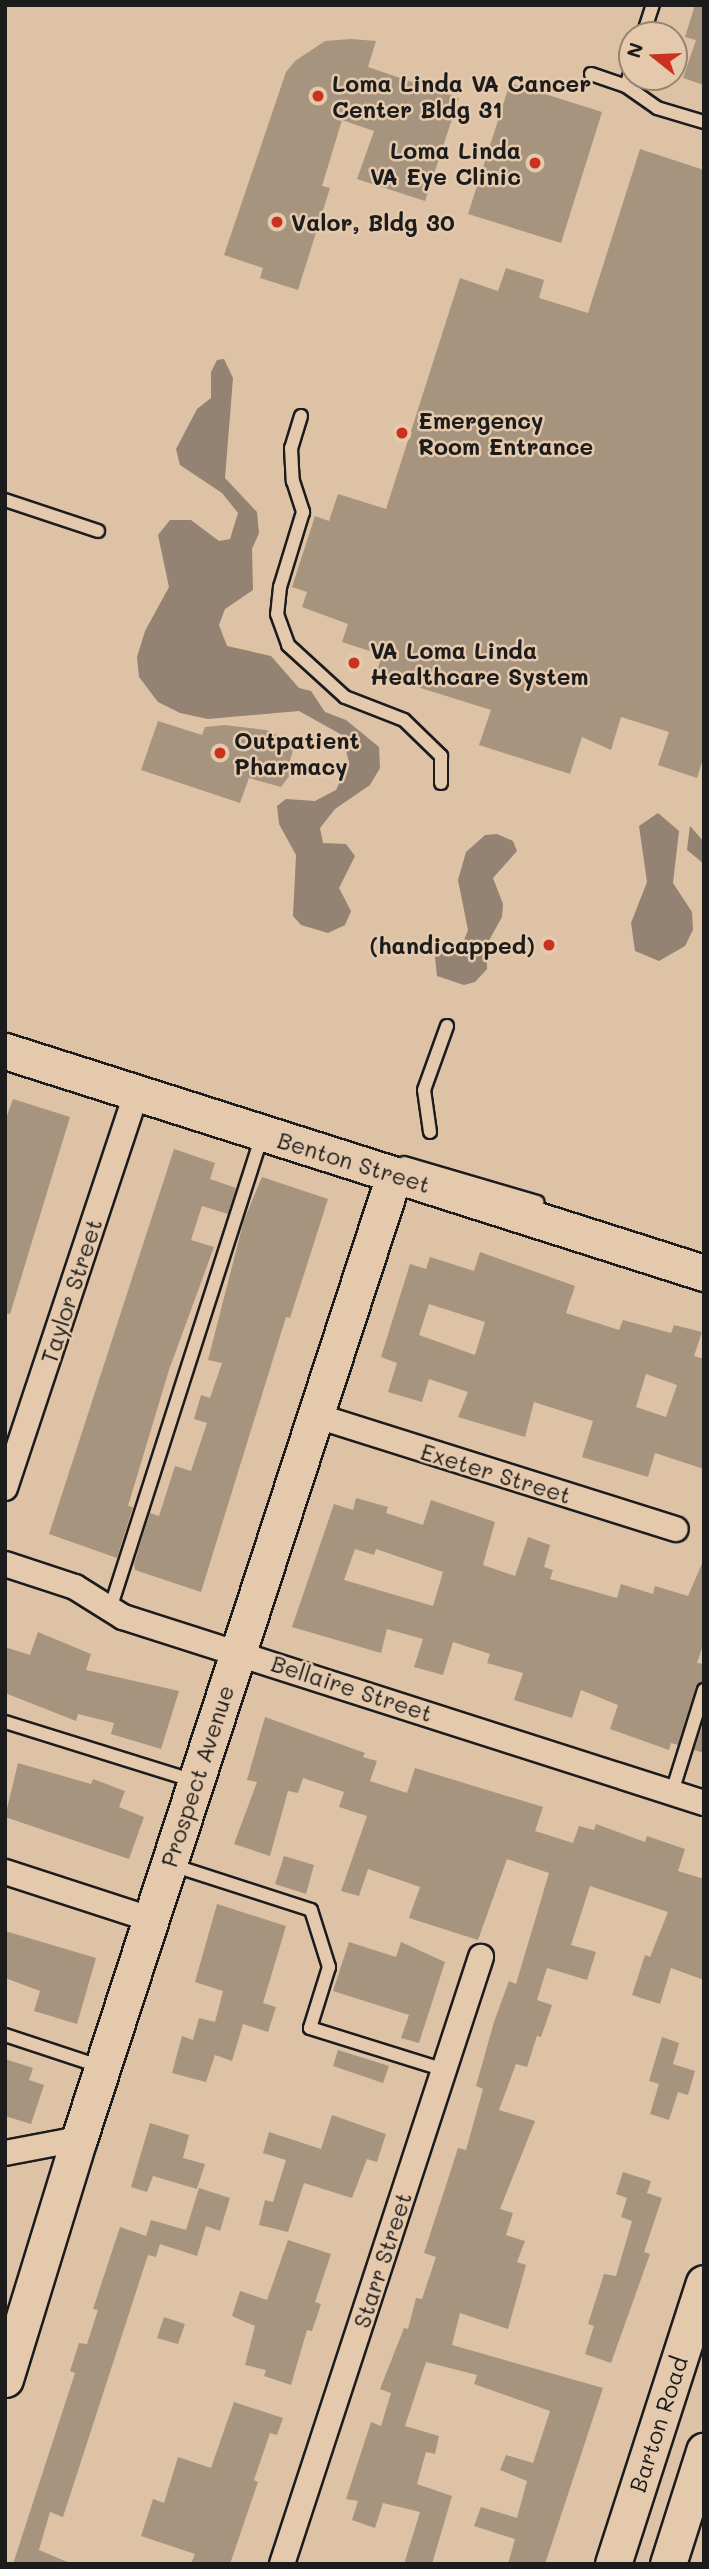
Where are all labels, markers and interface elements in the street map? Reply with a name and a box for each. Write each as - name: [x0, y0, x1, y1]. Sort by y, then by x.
- north arrow: [618, 21, 688, 91]
- text: N: [620, 39, 649, 61]
- place label: Loma Linda VA Cancer Center Bldg 31: [332, 69, 591, 123]
- marker: Loma Linda VA Cancer Center Bldg 31: [310, 88, 326, 104]
- place label: Loma Linda VA Eye Clinic: [370, 136, 521, 190]
- marker: Loma Linda VA Eye Clinic: [527, 155, 543, 171]
- place label: Valor, Bldg 30: [291, 208, 455, 236]
- marker: Valor, Bldg 30: [269, 214, 285, 230]
- place label: Emergency Room Entrance: [418, 406, 593, 460]
- marker: Emergency Room Entrance: [392, 423, 412, 443]
- place label: VA Loma Linda Healthcare System: [370, 636, 589, 690]
- marker: VA Loma Linda Healthcare System: [344, 653, 364, 673]
- place label: Outpatient Pharmacy: [234, 726, 360, 780]
- marker: Outpatient Pharmacy: [212, 745, 228, 761]
- place label: (handicapped): [370, 931, 535, 959]
- marker: (handicapped): [541, 937, 557, 953]
- street label: Benton Street: [274, 1126, 434, 1198]
- street label: Taylor Street: [35, 1215, 107, 1367]
- street label: Exeter Street: [418, 1437, 574, 1509]
- street label: Bellaire Street: [268, 1649, 436, 1727]
- street label: Prospect Avenue: [155, 1682, 239, 1870]
- street label: Starr Street: [347, 2189, 417, 2331]
- street label: Barton Road: [623, 2353, 693, 2495]

